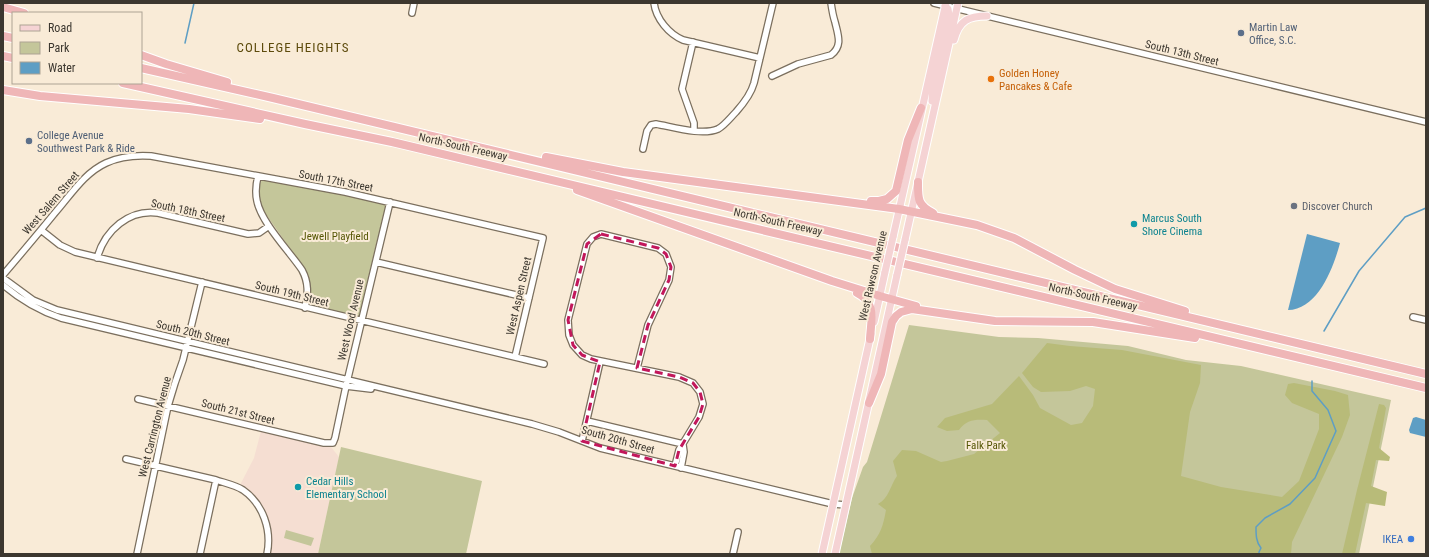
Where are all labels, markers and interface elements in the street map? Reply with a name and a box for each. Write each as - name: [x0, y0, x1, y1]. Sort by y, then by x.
- legend: [12, 12, 142, 84]
- text: Road: [48, 21, 72, 35]
- place label: Martin Law Office, S.C.: [1249, 21, 1297, 47]
- marker: Martin Law Office, S.C.: [1236, 28, 1246, 38]
- street label: South 13th Street: [1144, 38, 1220, 68]
- district label: COLLEGE HEIGHTS: [237, 40, 349, 55]
- text: Park: [48, 41, 70, 55]
- text: Water: [48, 61, 76, 75]
- place label: Golden Honey Pancakes & Cafe: [999, 67, 1072, 93]
- marker: Golden Honey Pancakes & Cafe: [986, 74, 996, 84]
- place label: College Avenue Southwest Park & Ride: [37, 129, 135, 155]
- street label: North-South Freeway: [417, 130, 509, 164]
- marker: College Avenue Southwest Park & Ride: [24, 136, 34, 146]
- street label: South 17th Street: [298, 167, 374, 195]
- street label: West Salem Street: [20, 169, 82, 237]
- street label: South 18th Street: [150, 197, 226, 225]
- place label: Discover Church: [1302, 200, 1373, 213]
- marker: Discover Church: [1289, 201, 1299, 211]
- street label: North-South Freeway: [732, 205, 824, 239]
- place label: Marcus South Shore Cinema: [1142, 212, 1202, 238]
- marker: Marcus South Shore Cinema: [1129, 219, 1139, 229]
- street label: West Rawson Avenue: [856, 229, 890, 323]
- park label: Jewell Playfield: [301, 230, 369, 243]
- street label: West Aspen Street: [504, 256, 534, 336]
- street label: West Wood Avenue: [335, 278, 367, 362]
- street label: South 19th Street: [254, 279, 330, 309]
- street label: North-South Freeway: [1047, 280, 1139, 314]
- street label: South 20th Street: [155, 318, 231, 348]
- street label: West Carrington Avenue: [136, 375, 174, 479]
- street label: South 21st Street: [200, 397, 276, 427]
- street label: South 20th Street: [580, 423, 656, 457]
- park label: Falk Park: [966, 439, 1006, 452]
- place label: Cedar Hills Elementary School: [306, 475, 387, 501]
- marker: Cedar Hills Elementary School: [293, 482, 303, 492]
- place label: IKEA: [1382, 533, 1404, 546]
- marker: IKEA: [1406, 534, 1416, 544]

